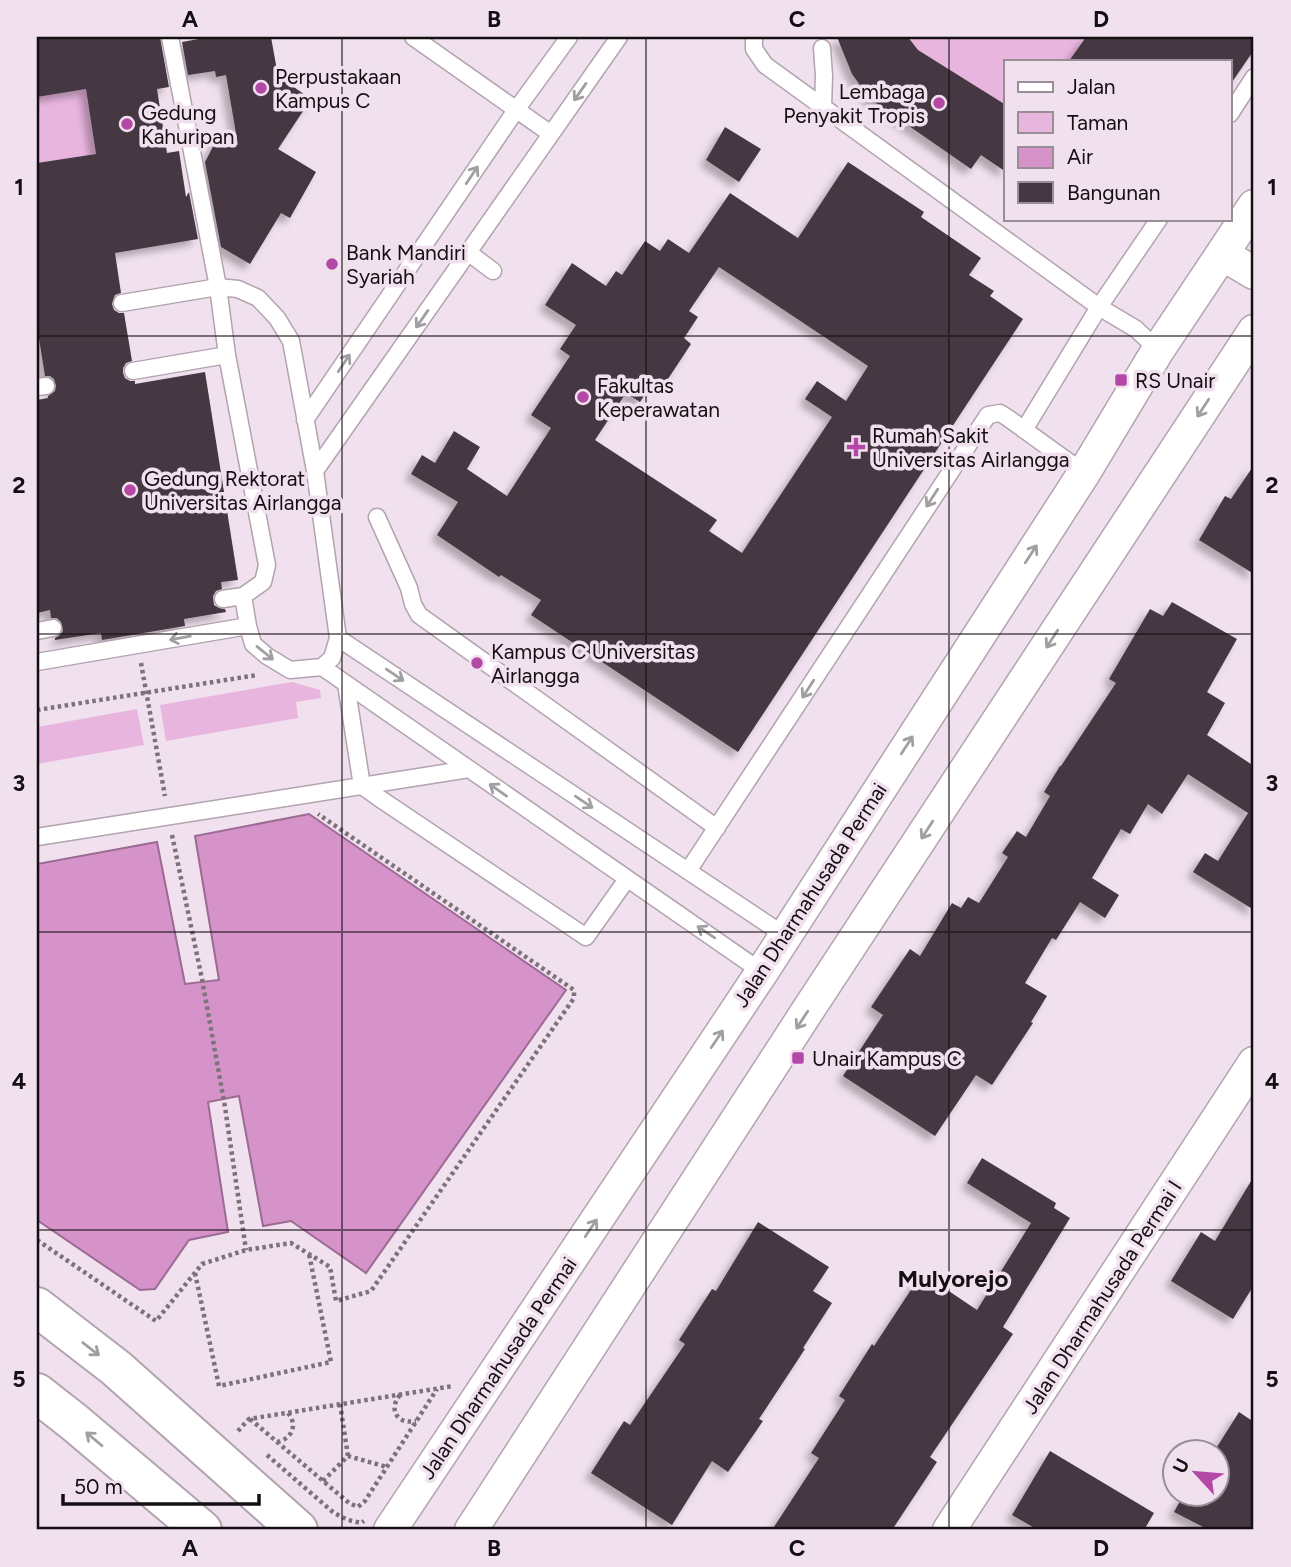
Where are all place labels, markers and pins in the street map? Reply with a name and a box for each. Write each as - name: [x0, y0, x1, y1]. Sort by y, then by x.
- place label: Perpustakaan Kampus C: [275, 64, 401, 113]
- place label: Lembaga Penyakit Tropis: [783, 79, 925, 128]
- marker: Perpustakaan Kampus C: [253, 80, 269, 96]
- marker: Lembaga Penyakit Tropis: [931, 95, 947, 111]
- place label: Gedung Kahuripan: [141, 100, 235, 149]
- marker: Gedung Kahuripan: [119, 116, 135, 132]
- place label: Bank Mandiri Syariah: [346, 240, 466, 289]
- marker: Bank Mandiri Syariah: [324, 256, 340, 272]
- place label: RS Unair: [1135, 368, 1215, 393]
- marker: RS Unair: [1113, 372, 1129, 388]
- place label: Fakultas Keperawatan: [597, 373, 720, 422]
- marker: Fakultas Keperawatan: [575, 389, 591, 405]
- place label: Rumah Sakit Universitas Airlangga: [872, 423, 1070, 472]
- marker: Rumah Sakit Universitas Airlangga: [846, 437, 866, 457]
- place label: Gedung Rektorat Universitas Airlangga: [144, 466, 342, 515]
- marker: Gedung Rektorat Universitas Airlangga: [122, 482, 138, 498]
- place label: Kampus C Universitas Airlangga: [491, 639, 695, 688]
- marker: Kampus C Universitas Airlangga: [469, 655, 485, 671]
- place label: Unair Kampus C: [812, 1046, 962, 1071]
- marker: Unair Kampus C: [790, 1050, 806, 1066]

